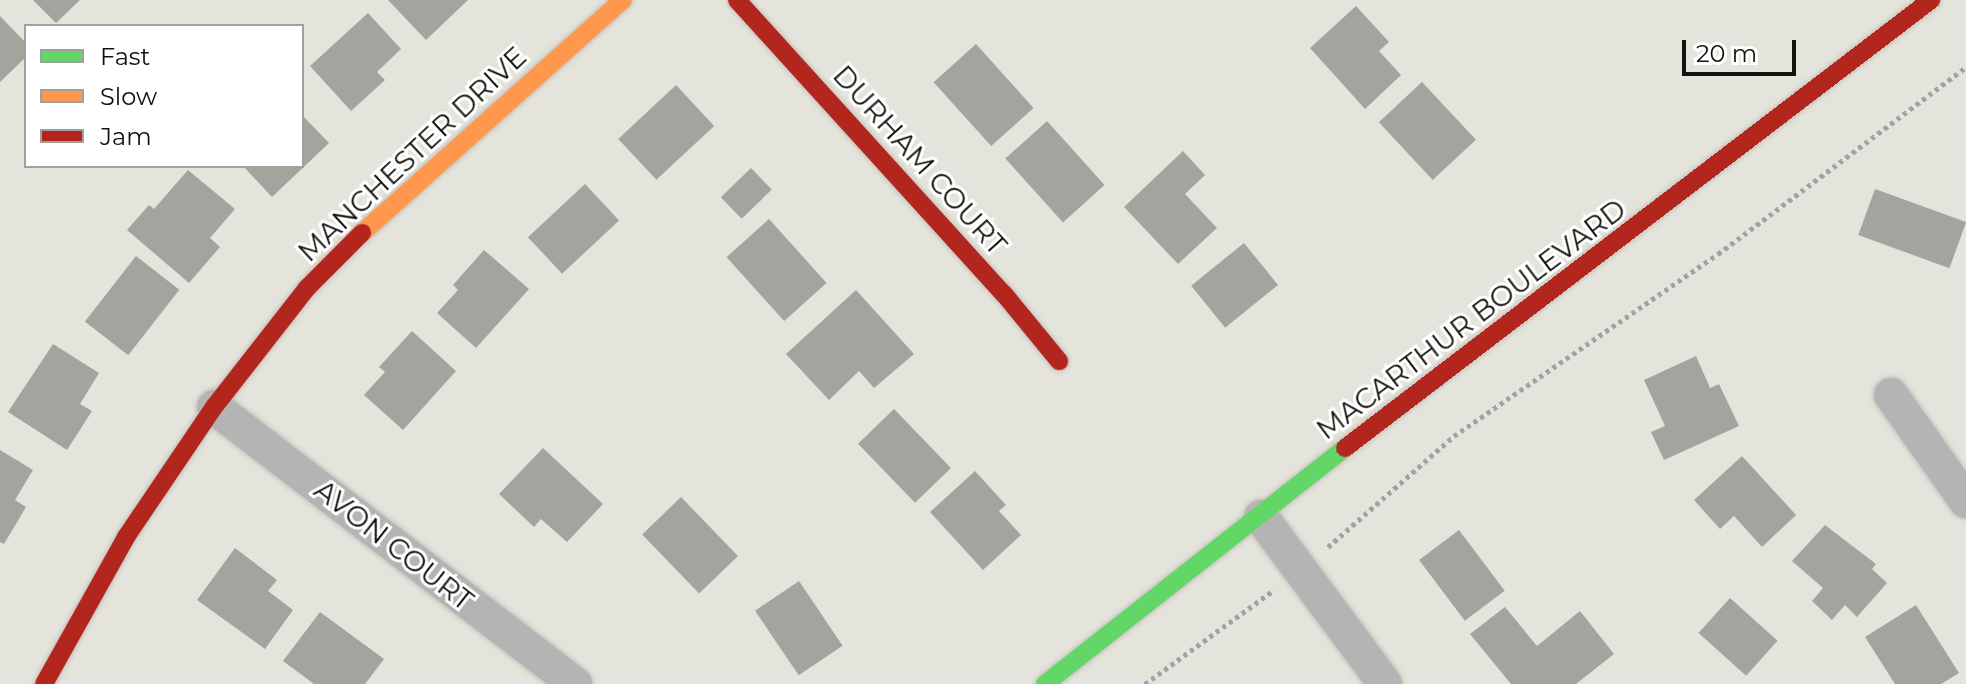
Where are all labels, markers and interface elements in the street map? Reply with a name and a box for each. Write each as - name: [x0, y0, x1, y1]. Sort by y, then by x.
- legend: [24, 24, 304, 168]
- scale bar: [1686, 24, 1800, 74]
- text: 20 m: [1696, 39, 1757, 68]
- street label: MANCHESTER DRIVE: [291, 40, 533, 268]
- text: Fast: [100, 42, 150, 71]
- street label: DURHAM COURT: [826, 58, 1014, 262]
- text: Slow: [100, 82, 157, 111]
- text: Jam: [100, 122, 152, 151]
- street label: MACARTHUR BOULEVARD: [1310, 192, 1632, 446]
- street label: AVON COURT: [308, 473, 480, 617]

